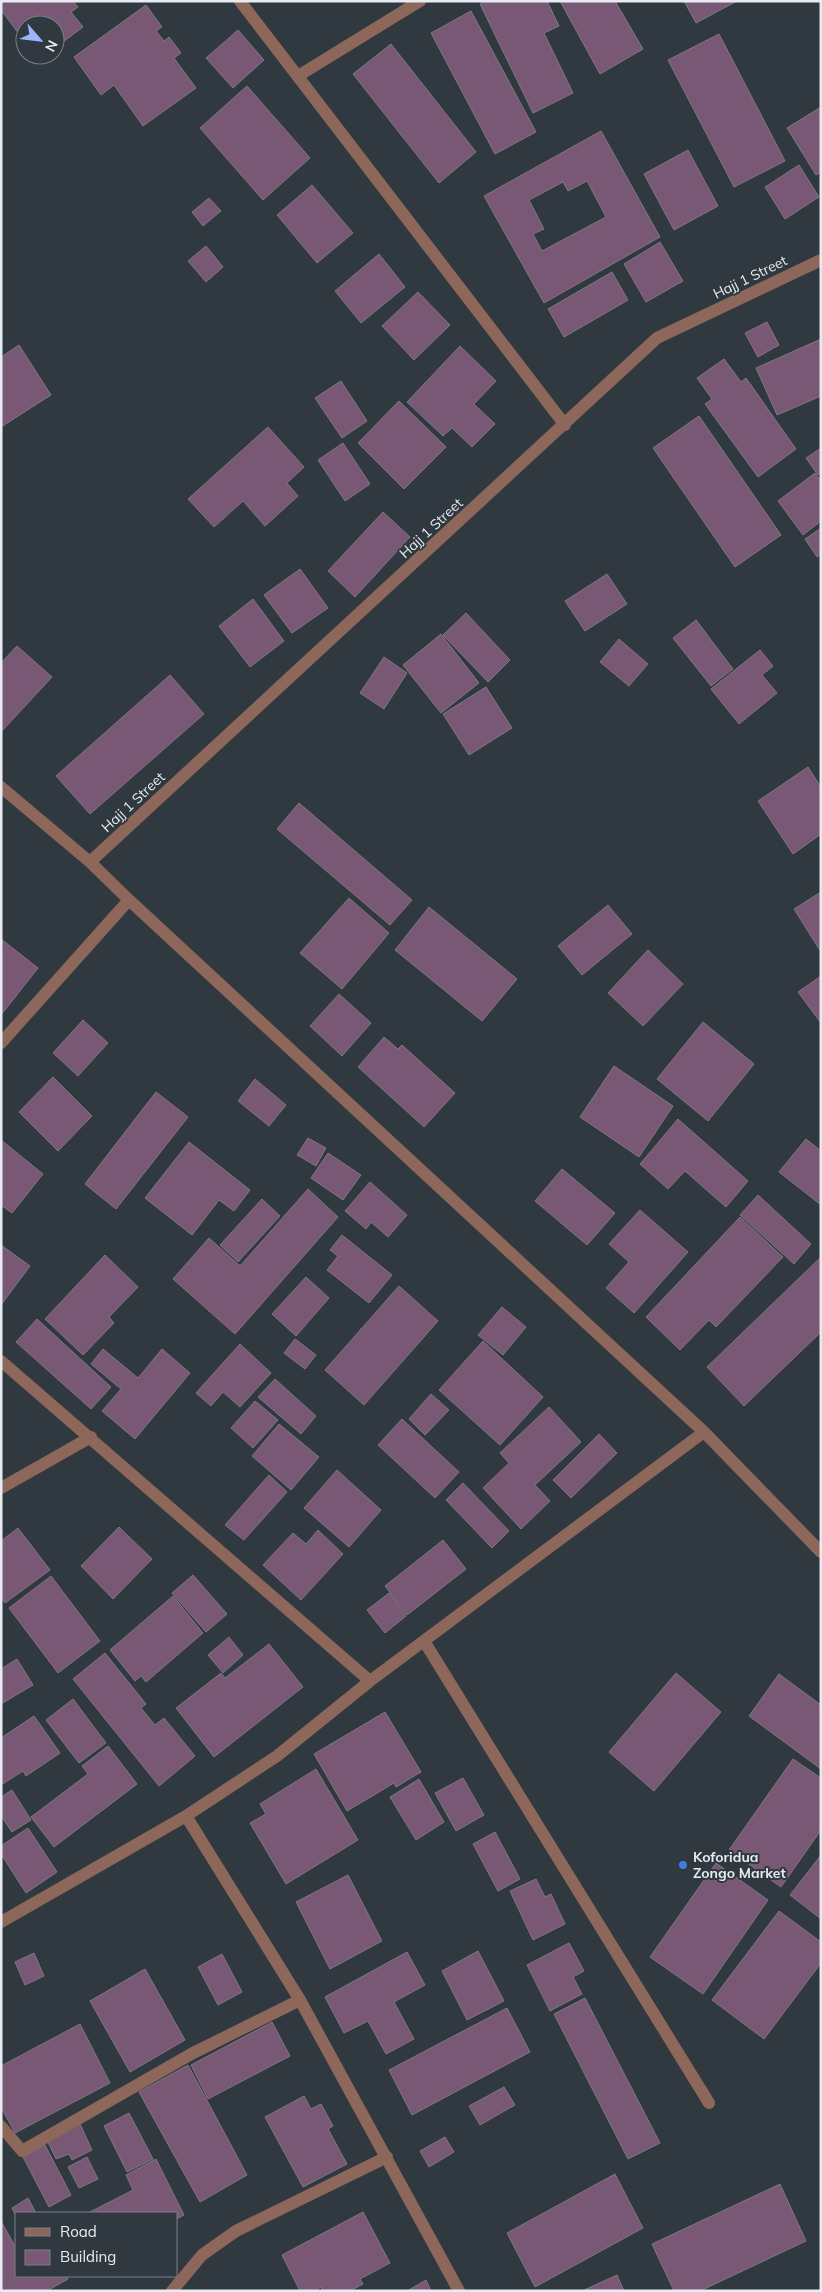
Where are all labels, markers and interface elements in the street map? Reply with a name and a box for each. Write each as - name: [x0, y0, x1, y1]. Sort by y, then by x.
- north arrow: [15, 15, 65, 65]
- text: N: [41, 37, 62, 55]
- street label: Hajj 1 Street: [710, 251, 790, 303]
- street label: Hajj 1 Street: [396, 494, 467, 562]
- street label: Hajj 1 Street: [98, 768, 169, 836]
- place label: Koforidua Zongo Market: [693, 1848, 786, 1882]
- marker: Koforidua Zongo Market: [677, 1859, 689, 1871]
- legend: [15, 2212, 178, 2277]
- text: Road: [60, 2222, 97, 2241]
- text: Building: [60, 2247, 116, 2266]

